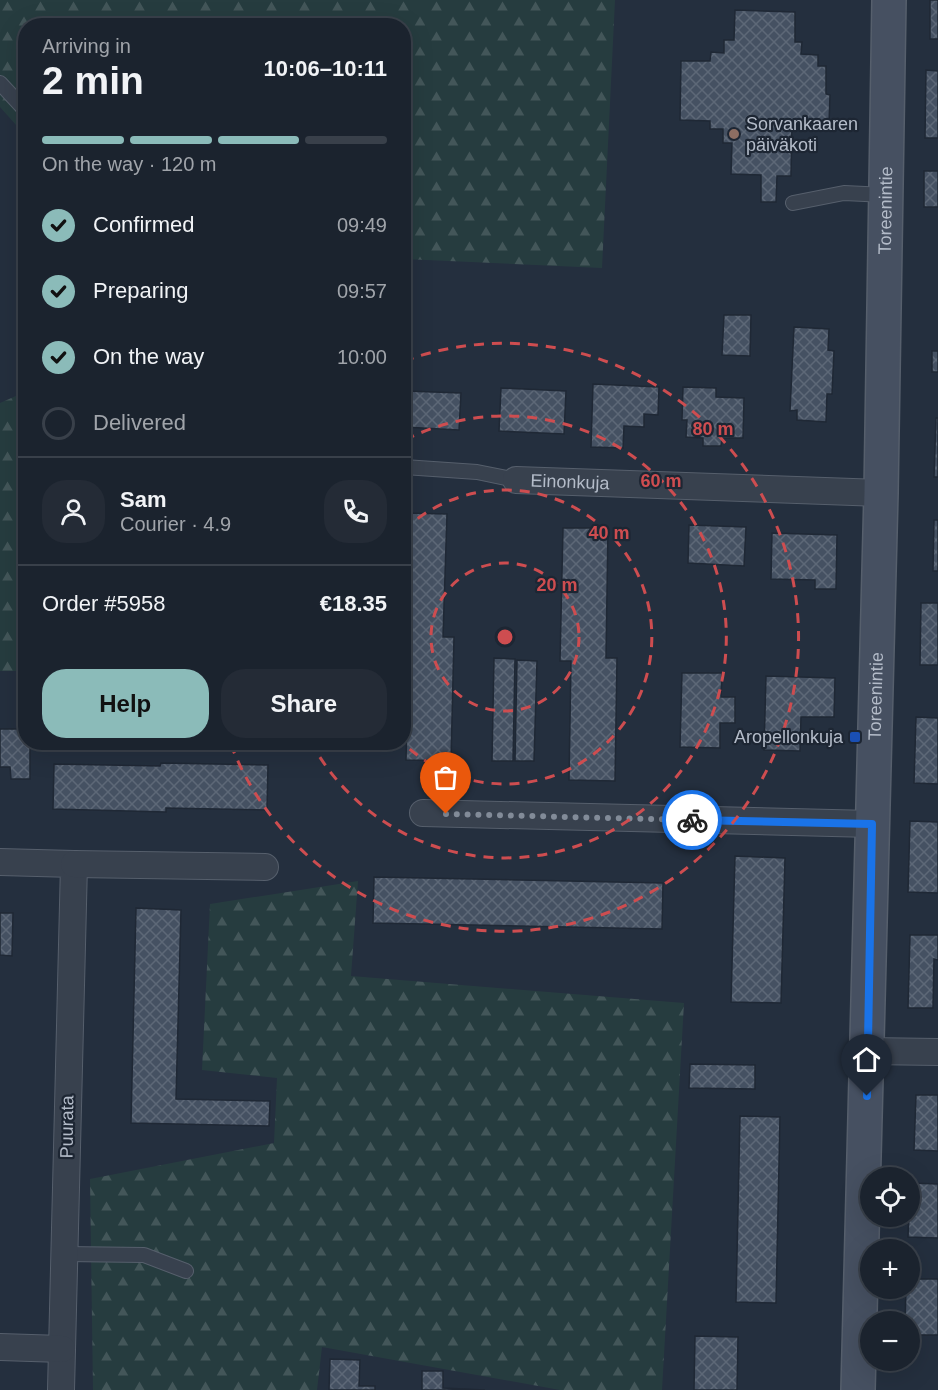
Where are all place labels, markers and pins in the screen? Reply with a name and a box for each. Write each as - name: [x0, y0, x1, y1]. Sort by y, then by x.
- place label: Sorvankaaren päiväkoti: [746, 114, 858, 155]
- marker: Sorvankaaren päiväkoti: [727, 127, 741, 141]
- centre of rings: [495, 627, 515, 647]
- place label: Aropellonkuja: [734, 727, 844, 747]
- marker: Aropellonkuja: [848, 730, 862, 744]
- pin: [420, 752, 471, 814]
- pin: [841, 1034, 892, 1096]

